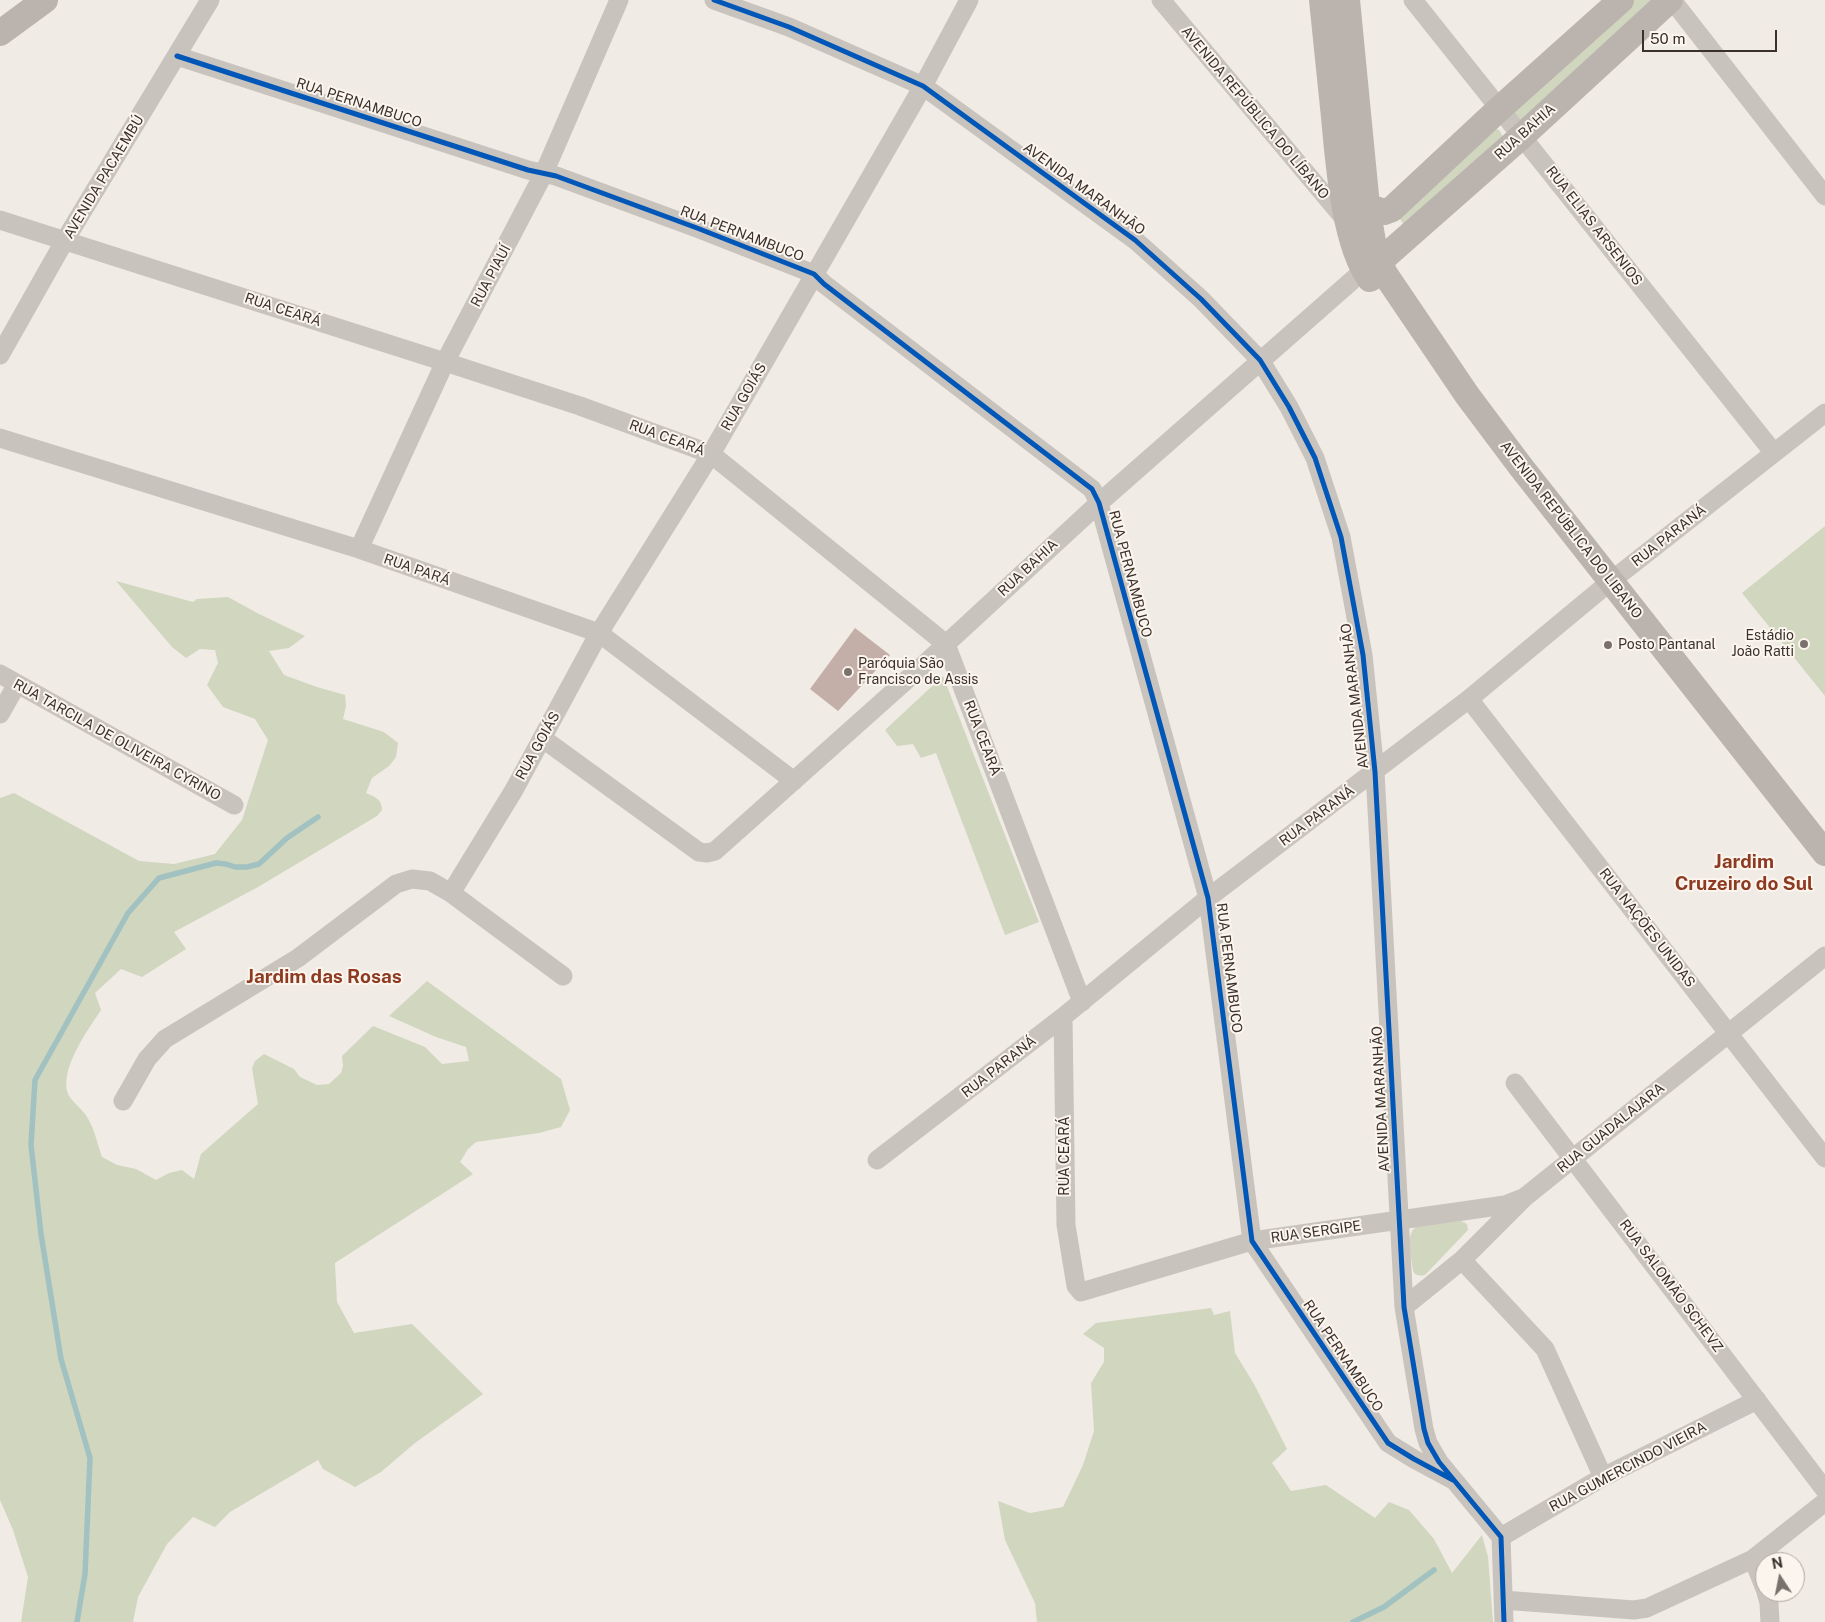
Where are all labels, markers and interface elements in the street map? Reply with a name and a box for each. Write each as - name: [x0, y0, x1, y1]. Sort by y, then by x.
- scale bar: [1645, 20, 1780, 52]
- street label: AVENIDA REPÚBLICA DO LÍBANO: [1178, 23, 1332, 203]
- text: 50 m: [1650, 30, 1685, 47]
- street label: RUA PERNAMBUCO: [294, 75, 424, 131]
- street label: RUA BAHIA: [1491, 100, 1559, 164]
- street label: AVENIDA PACAEMBÚ: [60, 112, 148, 242]
- street label: AVENIDA MARANHÃO: [1020, 139, 1148, 239]
- street label: RUA ELIAS ARSENIOS: [1542, 163, 1646, 289]
- street label: RUA PERNAMBUCO: [678, 203, 806, 265]
- street label: RUA PIAUÍ: [468, 242, 514, 310]
- street label: RUA CEARÁ: [243, 290, 323, 330]
- street label: RUA GOIÁS: [718, 360, 770, 434]
- street label: RUA CEARÁ: [627, 417, 707, 459]
- street label: AVENIDA REPÚBLICA DO LIBANO: [1496, 438, 1646, 622]
- street label: RUA PARANÁ: [1628, 502, 1710, 570]
- street label: RUA PERNAMBUCO: [1105, 509, 1155, 639]
- street label: RUA BAHIA: [995, 536, 1061, 600]
- street label: RUA PARÁ: [381, 551, 453, 589]
- street label: AVENIDA MARANHÃO: [1338, 622, 1372, 770]
- place label: Estádio João Ratti: [1731, 628, 1794, 660]
- place label: Posto Pantanal: [1618, 637, 1716, 653]
- marker: Estádio João Ratti: [1798, 638, 1810, 650]
- marker: Posto Pantanal: [1602, 639, 1614, 651]
- place label: Paróquia São Francisco de Assis: [858, 656, 978, 689]
- marker: Paróquia São Francisco de Assis: [842, 666, 854, 678]
- street label: RUA TARCILA DE OLIVEIRA CYRINO: [10, 676, 224, 804]
- street label: RUA CEARÁ: [960, 698, 1004, 778]
- street label: RUA GOIÁS: [512, 709, 564, 783]
- street label: RUA PARANÁ: [1276, 782, 1358, 850]
- district label: Jardim Cruzeiro do Sul: [1675, 851, 1813, 895]
- street label: RUA NAÇÕES UNIDAS: [1595, 865, 1699, 991]
- street label: RUA PERNAMBUCO: [1213, 902, 1245, 1034]
- district label: Jardim das Rosas: [246, 966, 402, 988]
- street label: AVENIDA MARANHÃO: [1369, 1025, 1393, 1173]
- street label: RUA PARANÁ: [958, 1033, 1040, 1101]
- street label: RUA GUADALAJARA: [1554, 1080, 1668, 1176]
- street label: RUA CEARÁ: [1057, 1116, 1073, 1196]
- street label: RUA SALOMÃO SCHEVZ: [1616, 1216, 1726, 1356]
- street label: RUA SERGIPE: [1270, 1217, 1362, 1247]
- street label: RUA PERNAMBUCO: [1299, 1297, 1387, 1415]
- street label: RUA GUMERCINDO VIEIRA: [1547, 1418, 1709, 1516]
- north arrow: [1755, 1552, 1805, 1602]
- text: N: [1770, 1554, 1784, 1572]

